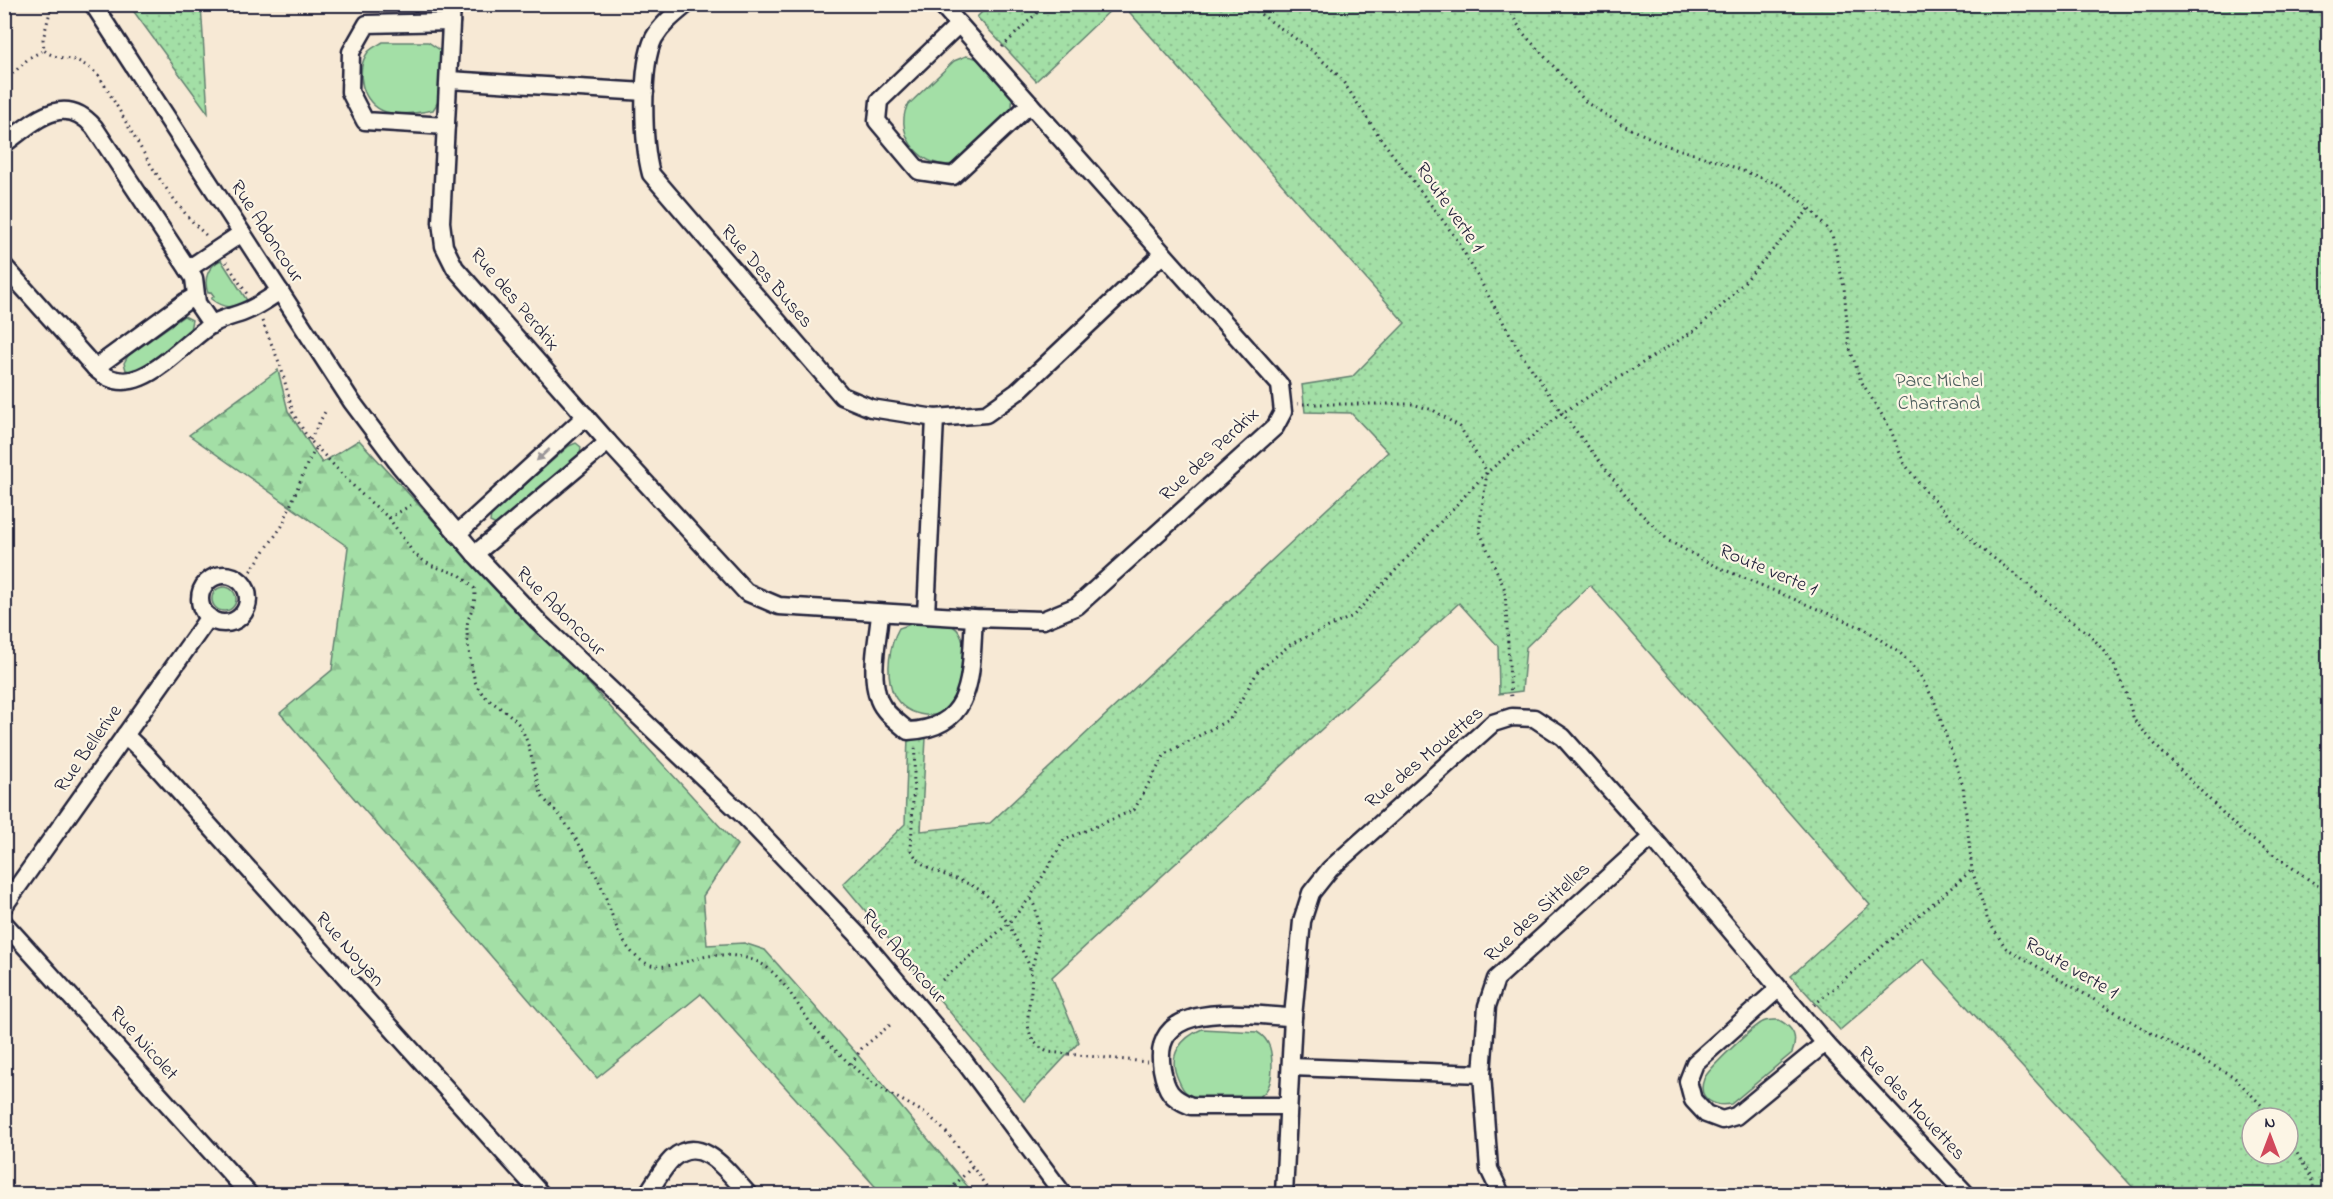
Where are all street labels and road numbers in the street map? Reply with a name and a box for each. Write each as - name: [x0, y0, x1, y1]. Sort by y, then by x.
- street label: Route verte 1: [1407, 157, 1491, 259]
- street label: Rue Adoncour: [222, 175, 310, 290]
- street label: Rue Des Buses: [713, 219, 819, 335]
- street label: Rue des Perdrix: [462, 242, 566, 358]
- street label: Rue des Perdrix: [1154, 401, 1266, 509]
- street label: Route verte 1: [1714, 537, 1822, 605]
- street label: Rue Adoncour: [508, 560, 612, 664]
- street label: Rue Bellerive: [48, 699, 130, 799]
- street label: Rue des Mouettes: [1359, 700, 1491, 816]
- street label: Rue des Sittelles: [1478, 856, 1598, 970]
- street label: Rue Adoncour: [854, 903, 953, 1011]
- street label: Rue Noyan: [307, 906, 391, 994]
- street label: Route verte 1: [2019, 930, 2123, 1008]
- street label: Rue Nicolet: [102, 1000, 184, 1088]
- street label: Rue des Mouettes: [1850, 1040, 1972, 1168]

